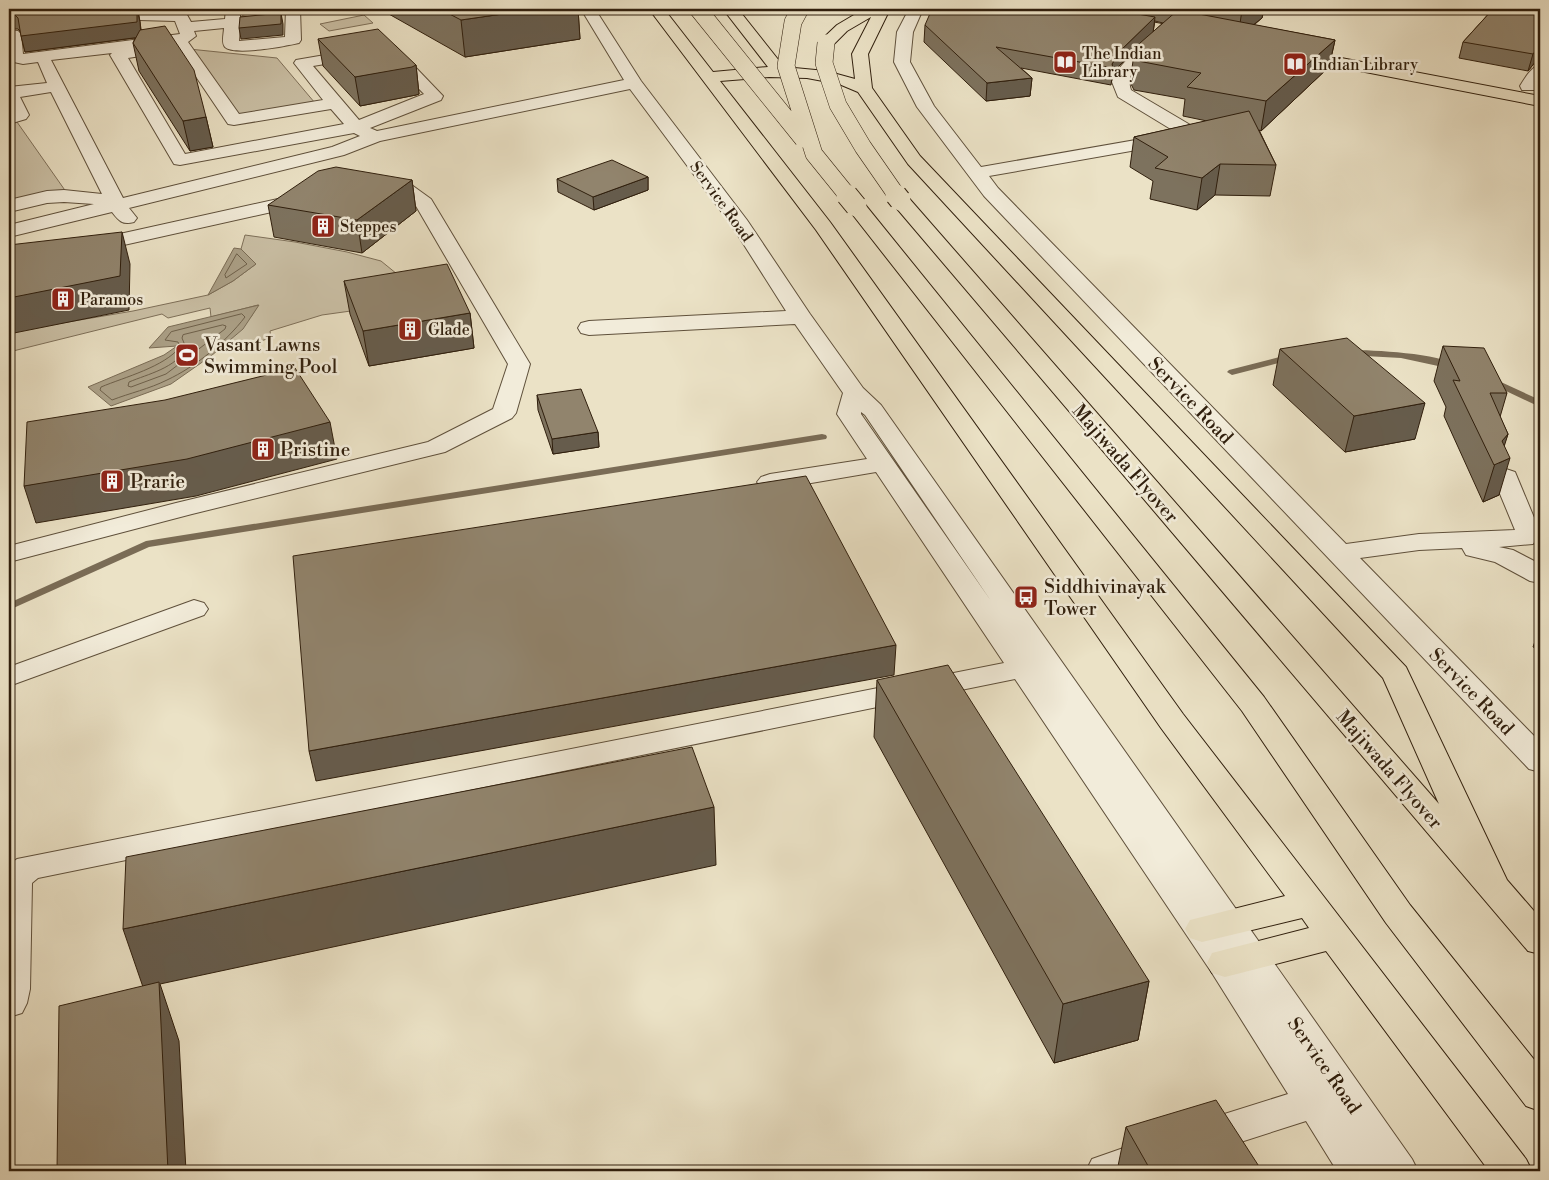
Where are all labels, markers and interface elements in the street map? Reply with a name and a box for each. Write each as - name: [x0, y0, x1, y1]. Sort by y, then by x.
- place label: The Indian Library: [1082, 44, 1162, 82]
- library icon: The Indian Library: [1052, 49, 1078, 75]
- library icon: Indian Library: [1282, 51, 1308, 77]
- place label: Indian Library: [1312, 55, 1418, 75]
- street label: Service Road: [685, 157, 757, 246]
- building icon: Steppes: [310, 213, 336, 239]
- place label: Steppes: [340, 217, 396, 237]
- building icon: Paramos: [50, 286, 76, 312]
- place label: Paramos: [80, 290, 143, 310]
- building icon: Glade: [397, 316, 423, 342]
- place label: Glade: [428, 320, 470, 340]
- place label: Vasant Lawns Swimming Pool: [203, 333, 338, 379]
- sports icon: Vasant Lawns Swimming Pool: [174, 342, 200, 368]
- street label: Service Road: [1143, 352, 1238, 450]
- street label: Majiwada Flyover: [1067, 399, 1184, 528]
- building icon: Pristine: [250, 436, 276, 462]
- place label: Pristine: [280, 438, 350, 462]
- building icon: Prarie: [99, 468, 125, 494]
- place label: Prarie: [130, 470, 185, 494]
- place label: Siddhivinayak Tower: [1044, 575, 1167, 621]
- bus stop icon: Siddhivinayak Tower: [1013, 584, 1039, 610]
- street label: Service Road: [1424, 643, 1519, 741]
- street label: Majiwada Flyover: [1331, 705, 1448, 834]
- street label: Service Road: [1282, 1013, 1366, 1119]

